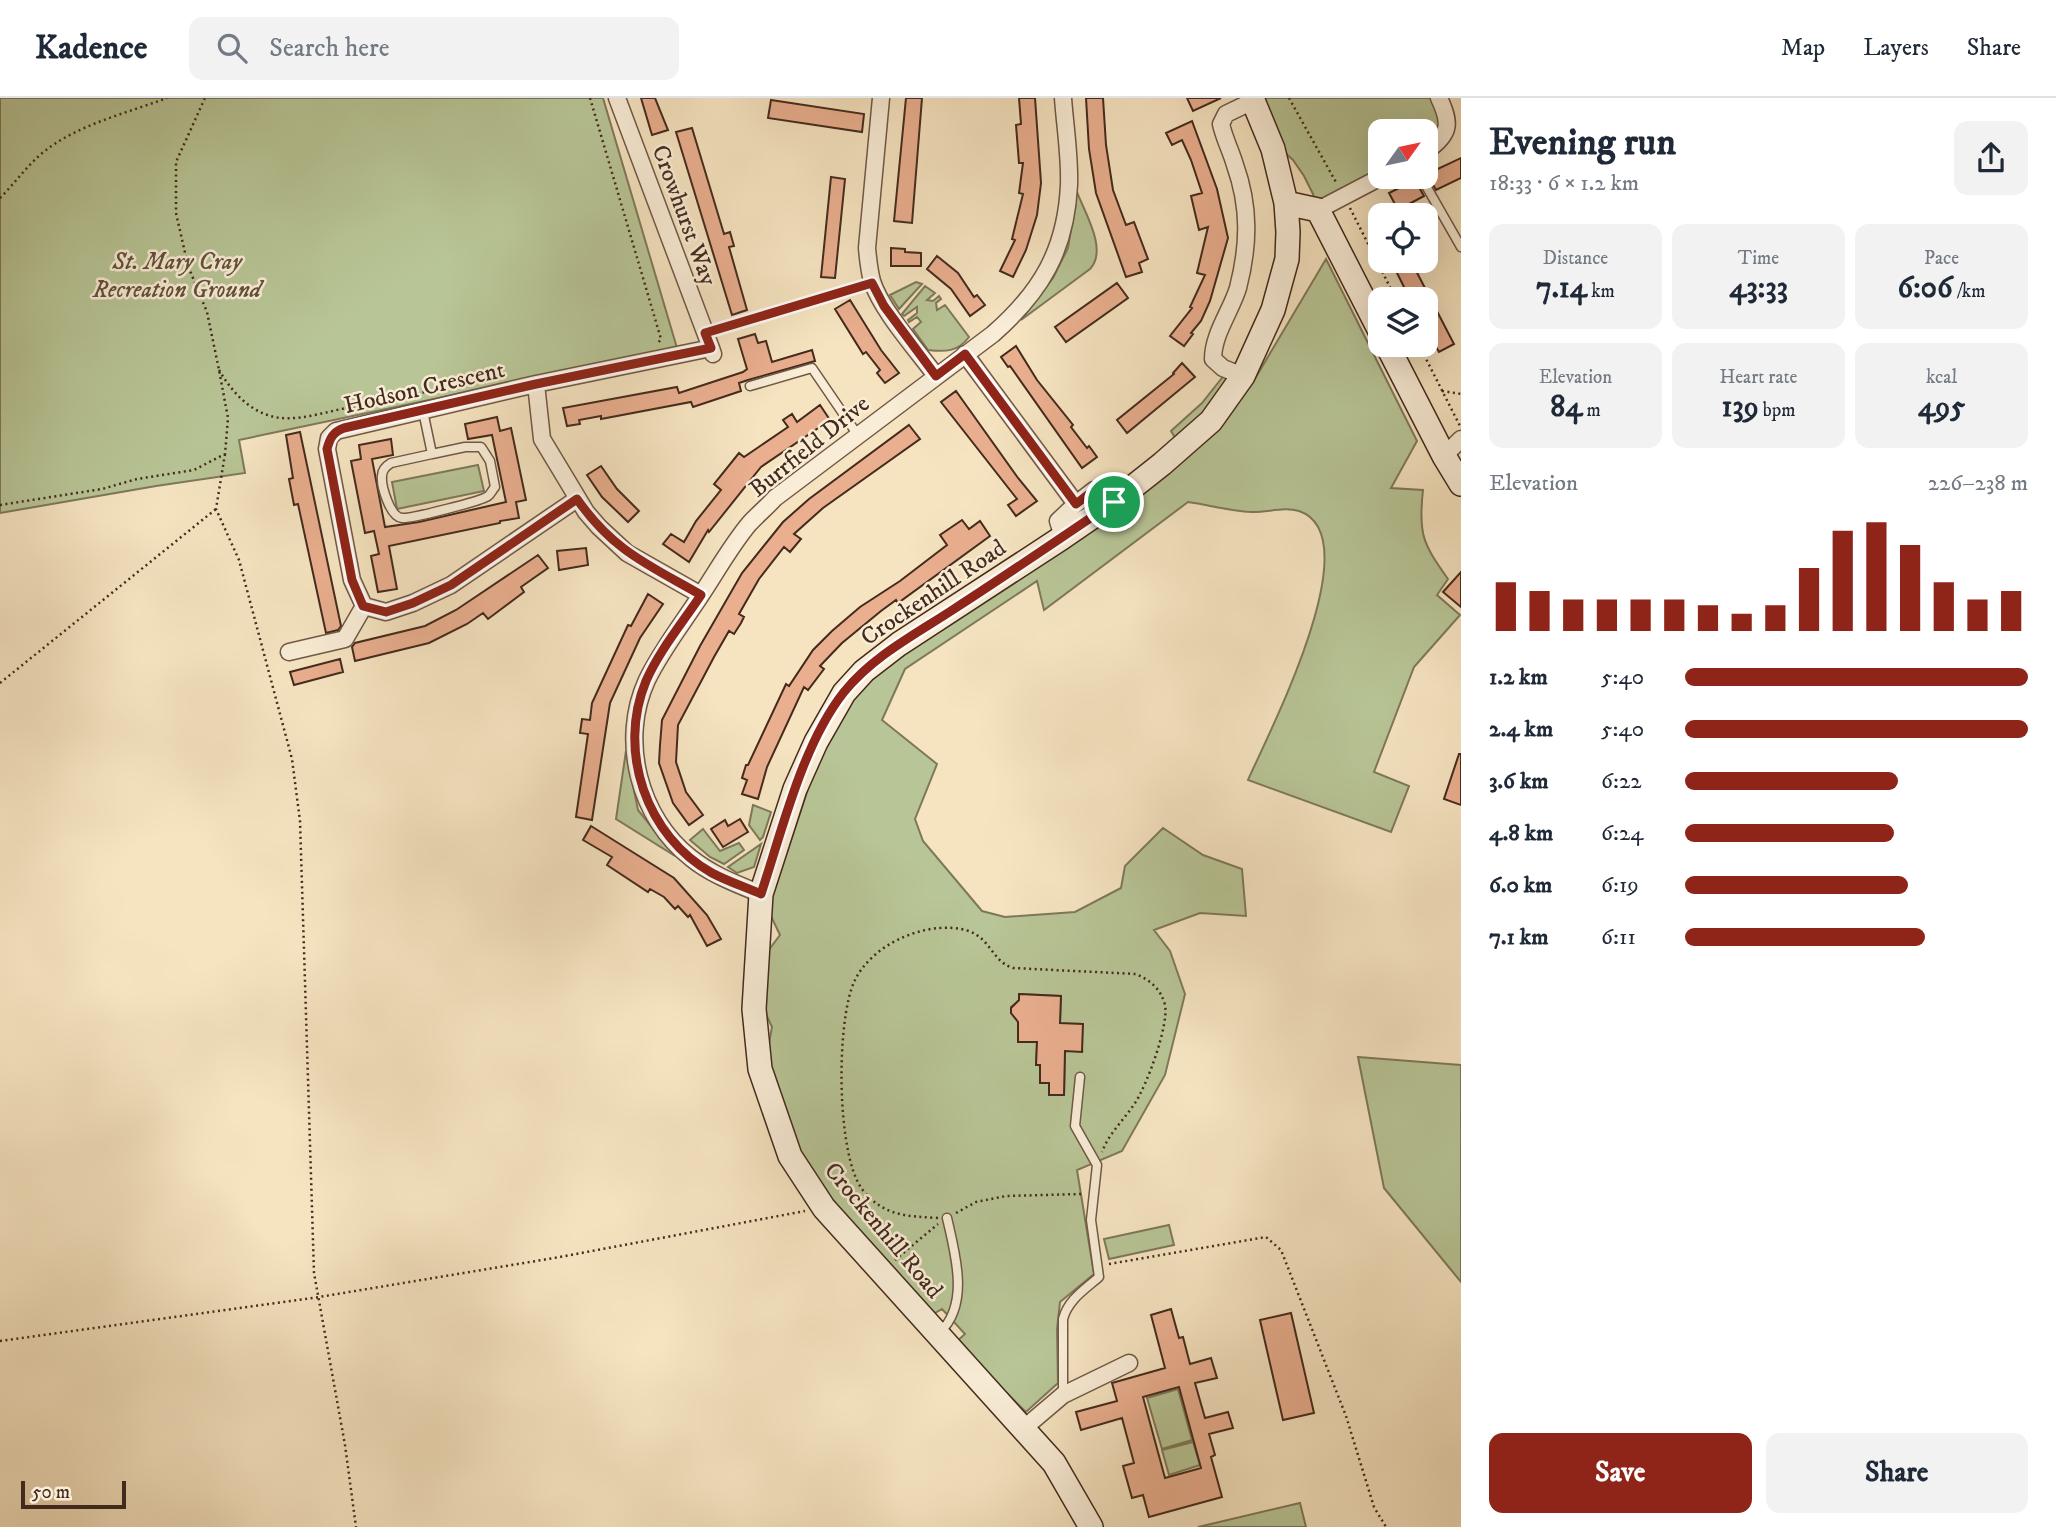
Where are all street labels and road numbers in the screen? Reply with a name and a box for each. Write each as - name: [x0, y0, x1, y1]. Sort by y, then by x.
- street label: Crowhurst Way: [645, 141, 724, 290]
- street label: Hodson Crescent: [341, 355, 508, 421]
- street label: Burrfield Drive: [744, 389, 876, 504]
- street label: Crockenhill Road: [855, 533, 1012, 653]
- street label: Crockenhill Road: [817, 1156, 949, 1305]

